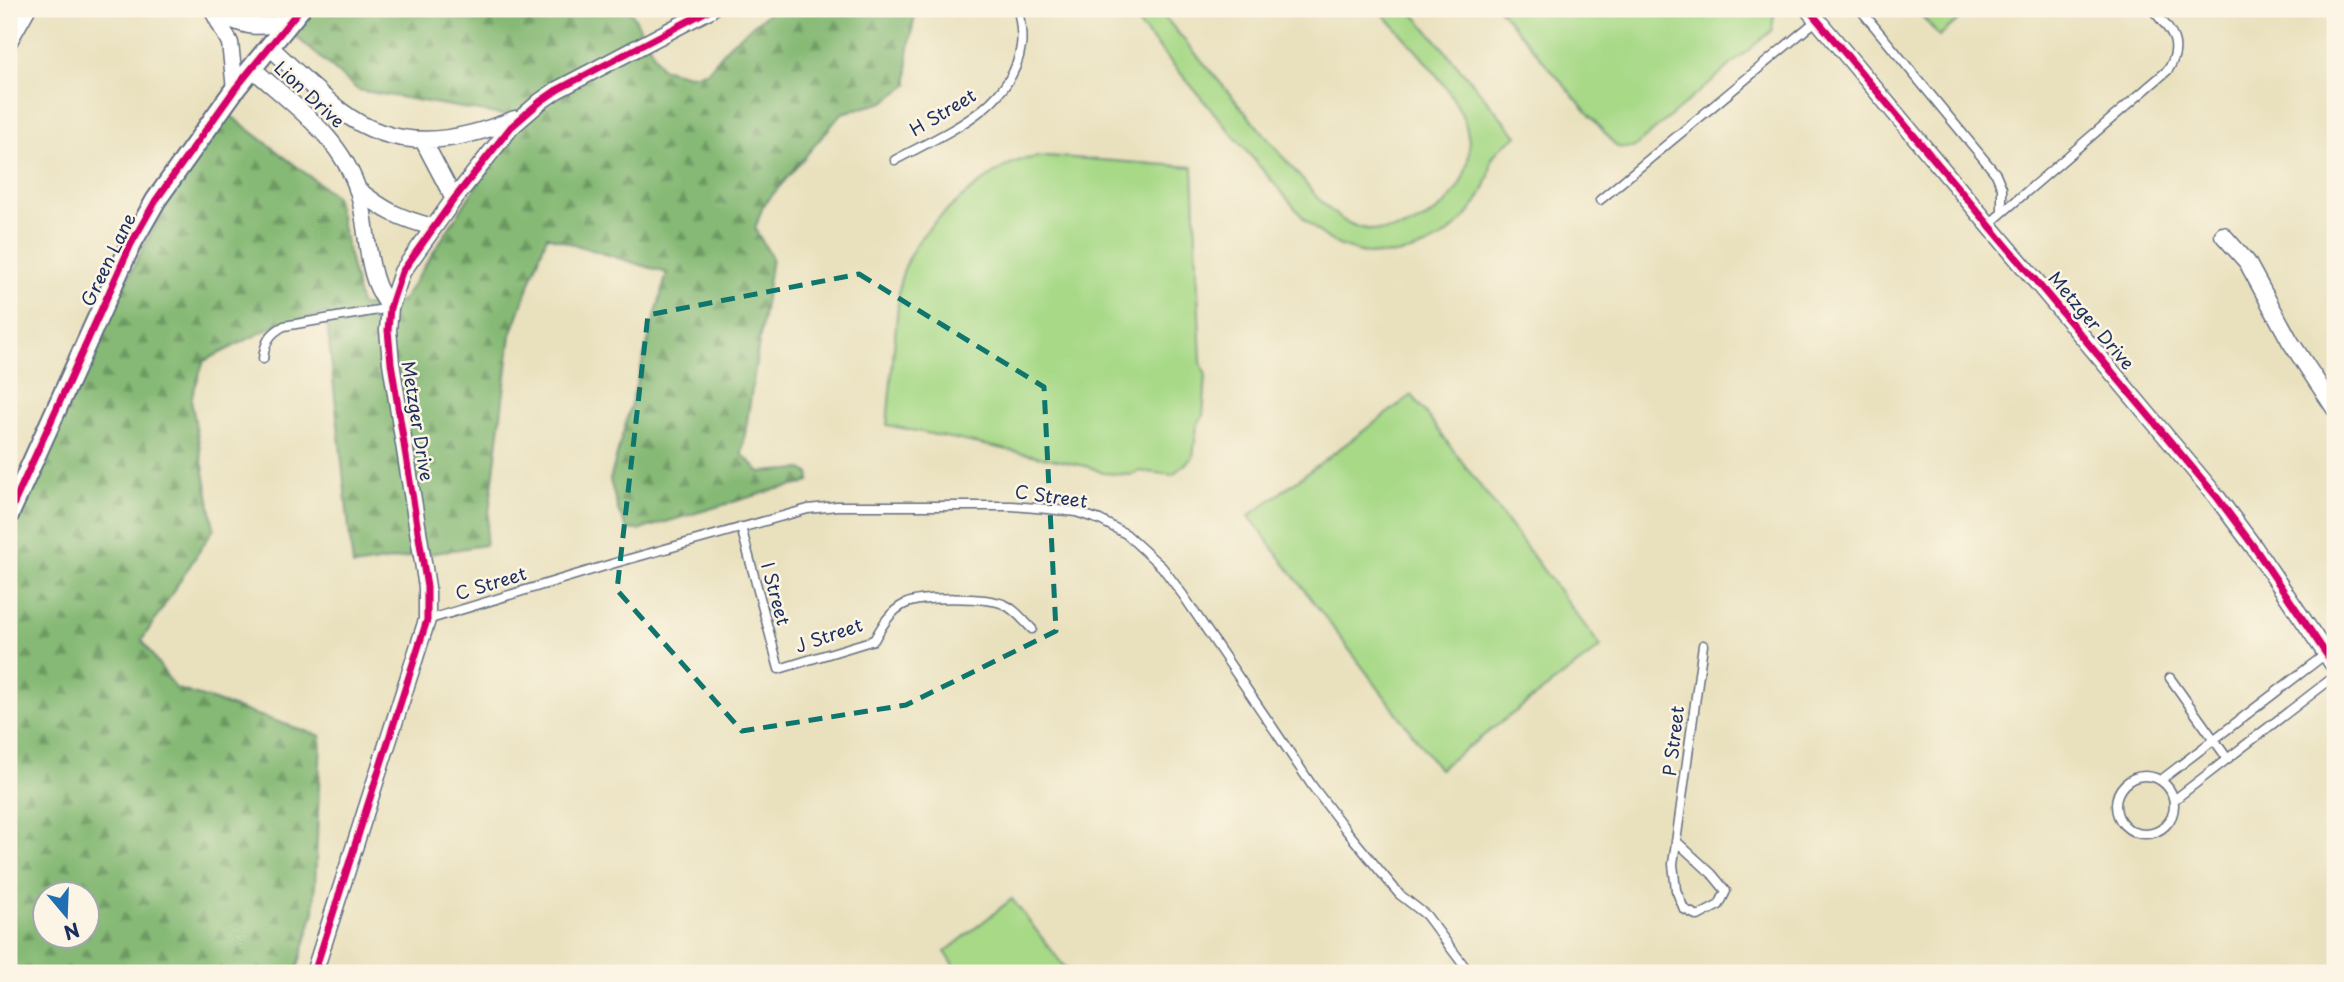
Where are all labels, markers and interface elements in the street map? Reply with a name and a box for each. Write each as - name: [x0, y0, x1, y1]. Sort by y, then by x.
- street label: Lion Drive: [269, 54, 351, 134]
- street label: H Street: [904, 81, 981, 142]
- street label: Green Lane: [73, 208, 142, 311]
- street label: Metzger Drive: [2043, 265, 2142, 375]
- street label: Metzger Drive: [396, 359, 441, 483]
- street label: C Street: [1013, 477, 1089, 514]
- street label: C Street: [452, 559, 530, 606]
- street label: I Street: [755, 559, 798, 628]
- street label: J Street: [791, 610, 866, 659]
- street label: P Street: [1655, 704, 1690, 777]
- north arrow: [32, 880, 102, 950]
- text: N: [60, 916, 84, 948]

